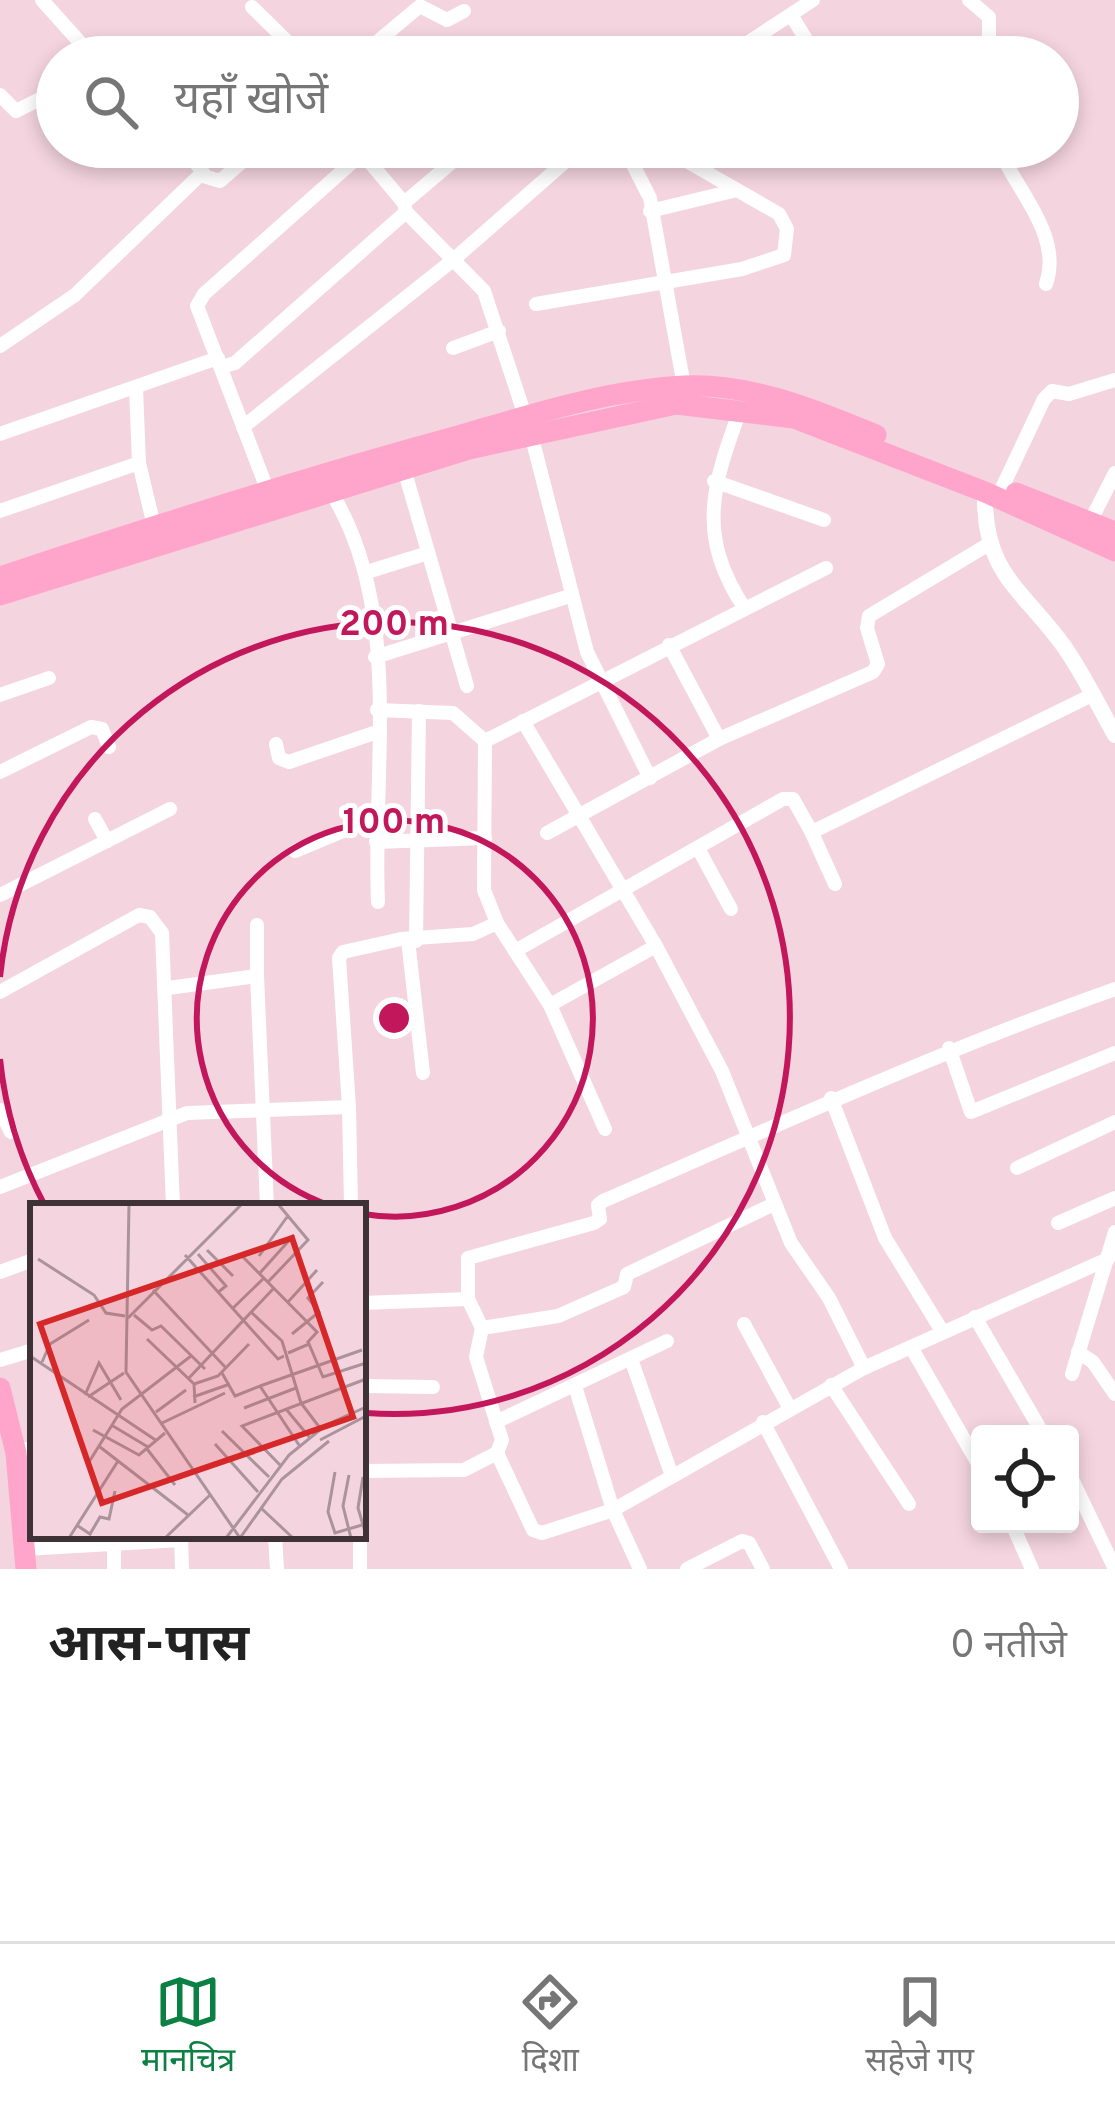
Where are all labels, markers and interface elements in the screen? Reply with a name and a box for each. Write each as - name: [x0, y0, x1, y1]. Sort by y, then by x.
- search box: [36, 36, 1079, 168]
- icon: search: [78, 69, 144, 135]
- text: यहाँ खोजें: [174, 73, 328, 130]
- text: 200 m: [339, 603, 449, 649]
- text: 100 m: [343, 801, 445, 847]
- centre of rings: [373, 997, 415, 1039]
- inset map: [30, 1203, 366, 1539]
- map controls: [971, 1425, 1079, 1533]
- button: locate: [971, 1425, 1079, 1533]
- text: आस-पास: [48, 1615, 249, 1680]
- text: 0 नतीजे: [950, 1623, 1067, 1672]
- tab: मानचित्र: [141, 1969, 235, 2084]
- tab: दिशा: [517, 1969, 583, 2084]
- tab: सहेजे गए: [865, 1969, 974, 2084]

